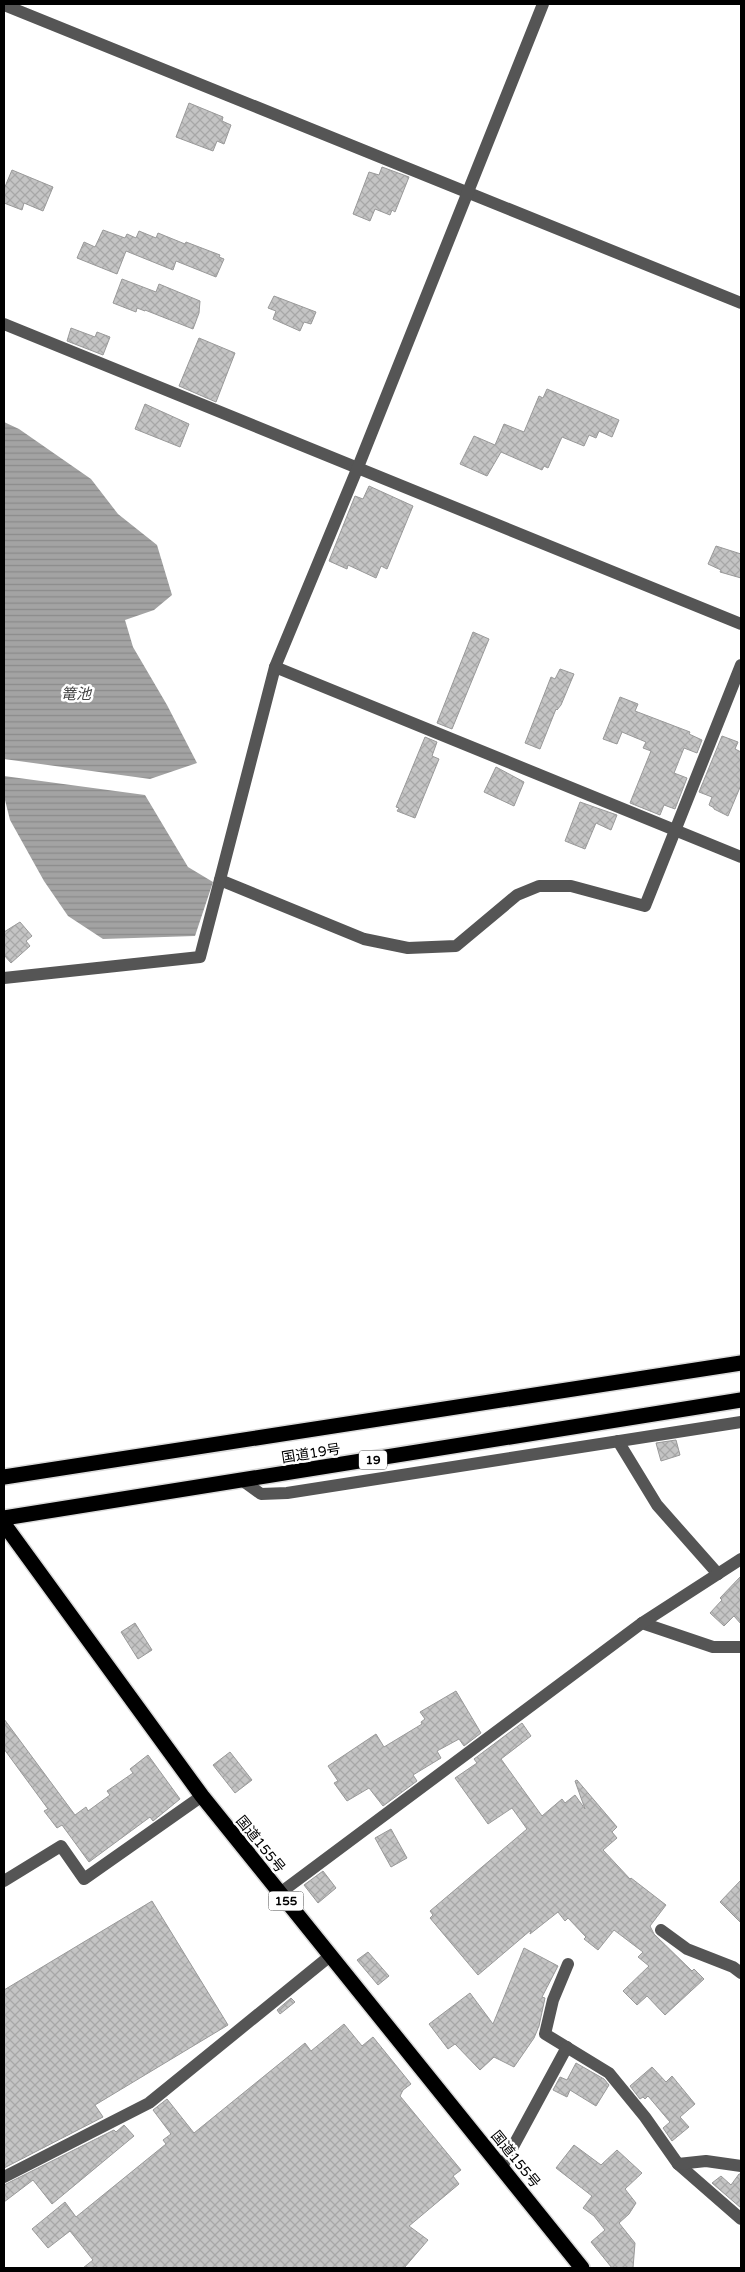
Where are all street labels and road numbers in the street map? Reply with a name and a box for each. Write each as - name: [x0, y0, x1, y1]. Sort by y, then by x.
- street label: 国道19号: [280, 1440, 342, 1467]
- road number: 19: [359, 1450, 387, 1470]
- street label: 国道155号: [232, 1812, 289, 1876]
- road number: 155: [268, 1892, 304, 1910]
- street label: 国道155号: [487, 2127, 544, 2191]

